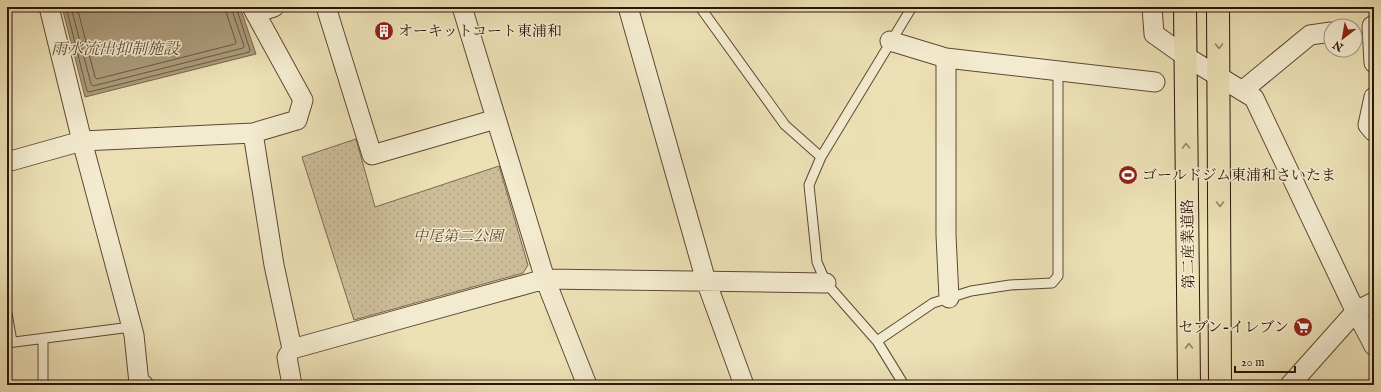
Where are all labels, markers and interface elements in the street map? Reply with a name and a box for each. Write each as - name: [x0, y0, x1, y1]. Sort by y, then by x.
- north arrow: [1323, 18, 1363, 58]
- building icon: オーキットコート東浦和: [373, 20, 395, 42]
- place label: オーキットコート東浦和: [398, 22, 562, 41]
- text: N: [1330, 37, 1347, 55]
- water label: 雨水流出抑制施設: [51, 40, 181, 60]
- one-way arrow: [1215, 43, 1223, 49]
- one-way arrow: [1182, 143, 1190, 149]
- sports icon: ゴールドジム東浦和さいたま: [1117, 164, 1139, 186]
- place label: ゴールドジム東浦和さいたま: [1142, 166, 1336, 185]
- street label: 第二産業道路: [1178, 199, 1199, 289]
- one-way arrow: [1216, 201, 1224, 207]
- park label: 中尾第二公園: [413, 227, 506, 246]
- supermarket icon: セブン-イレブン: [1292, 316, 1314, 338]
- place label: セブン-イレブン: [1178, 318, 1289, 337]
- one-way arrow: [1185, 343, 1193, 349]
- scale bar: [1235, 348, 1295, 374]
- text: 20 m: [1241, 355, 1264, 370]

